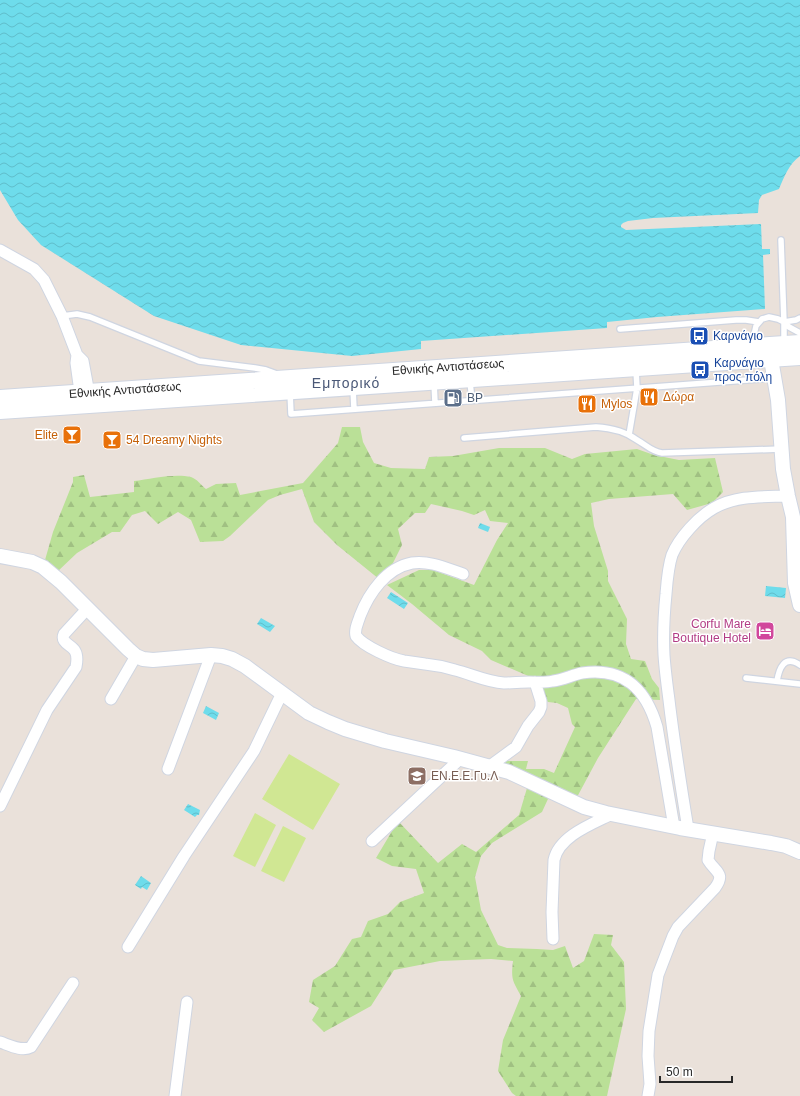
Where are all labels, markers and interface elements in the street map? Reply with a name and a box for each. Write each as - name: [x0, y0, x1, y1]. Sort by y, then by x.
- bus stop icon: Καρνάγιο: [688, 325, 710, 347]
- place label: Καρνάγιο: [713, 329, 763, 343]
- street label: Εθνικής Αντιστάσεως: [391, 356, 505, 378]
- place label: Καρνάγιο προς πόλη: [714, 356, 772, 384]
- bus stop icon: Καρνάγιο προς πόλη: [689, 359, 711, 381]
- district label: Εμπορικό: [312, 375, 380, 391]
- street label: Εθνικής Αντιστάσεως: [68, 379, 182, 401]
- restaurant icon: Δώρα: [638, 386, 660, 408]
- fuel station icon: BP: [442, 387, 464, 409]
- place label: Δώρα: [663, 390, 694, 404]
- place label: BP: [467, 391, 483, 405]
- restaurant icon: Mylos: [576, 393, 598, 415]
- place label: Mylos: [601, 397, 632, 411]
- bar icon: Elite: [61, 424, 83, 446]
- place label: Elite: [35, 428, 58, 442]
- bar icon: 54 Dreamy Nights: [101, 429, 123, 451]
- place label: 54 Dreamy Nights: [126, 433, 222, 447]
- place label: Corfu Mare Boutique Hotel: [672, 617, 751, 645]
- hotel icon: Corfu Mare Boutique Hotel: [754, 620, 776, 642]
- school or university icon: ΕΝ.Ε.Ε.Γυ.Λ: [406, 765, 428, 787]
- place label: ΕΝ.Ε.Ε.Γυ.Λ: [431, 769, 498, 783]
- scale bar: [660, 1058, 732, 1084]
- text: 50 m: [666, 1065, 693, 1079]

